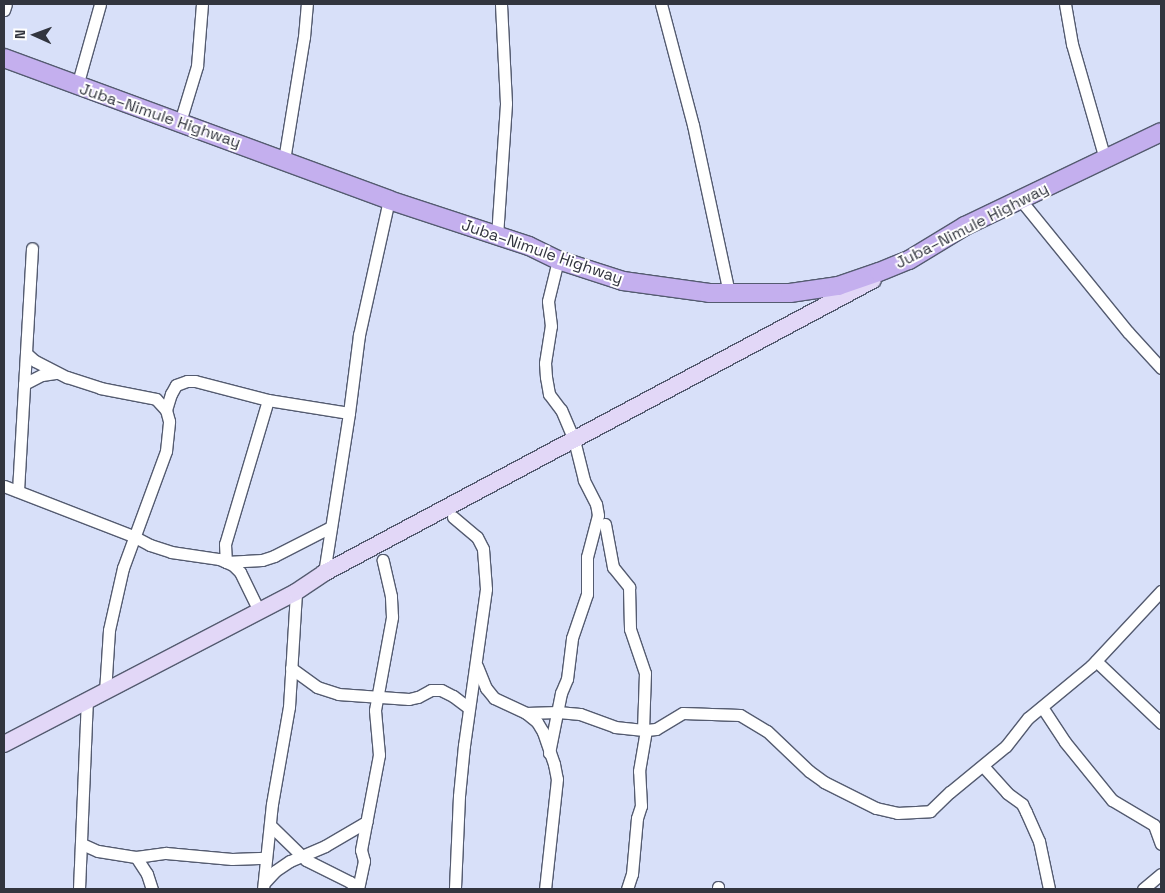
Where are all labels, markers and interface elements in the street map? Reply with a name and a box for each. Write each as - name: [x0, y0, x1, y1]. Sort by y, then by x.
- north arrow: [10, 10, 60, 60]
- text: N: [11, 29, 29, 39]
- street label: Juba–Nimule Highway: [77, 79, 243, 153]
- street label: Juba–Nimule Highway: [892, 179, 1052, 273]
- street label: Juba–Nimule Highway: [459, 215, 625, 289]

